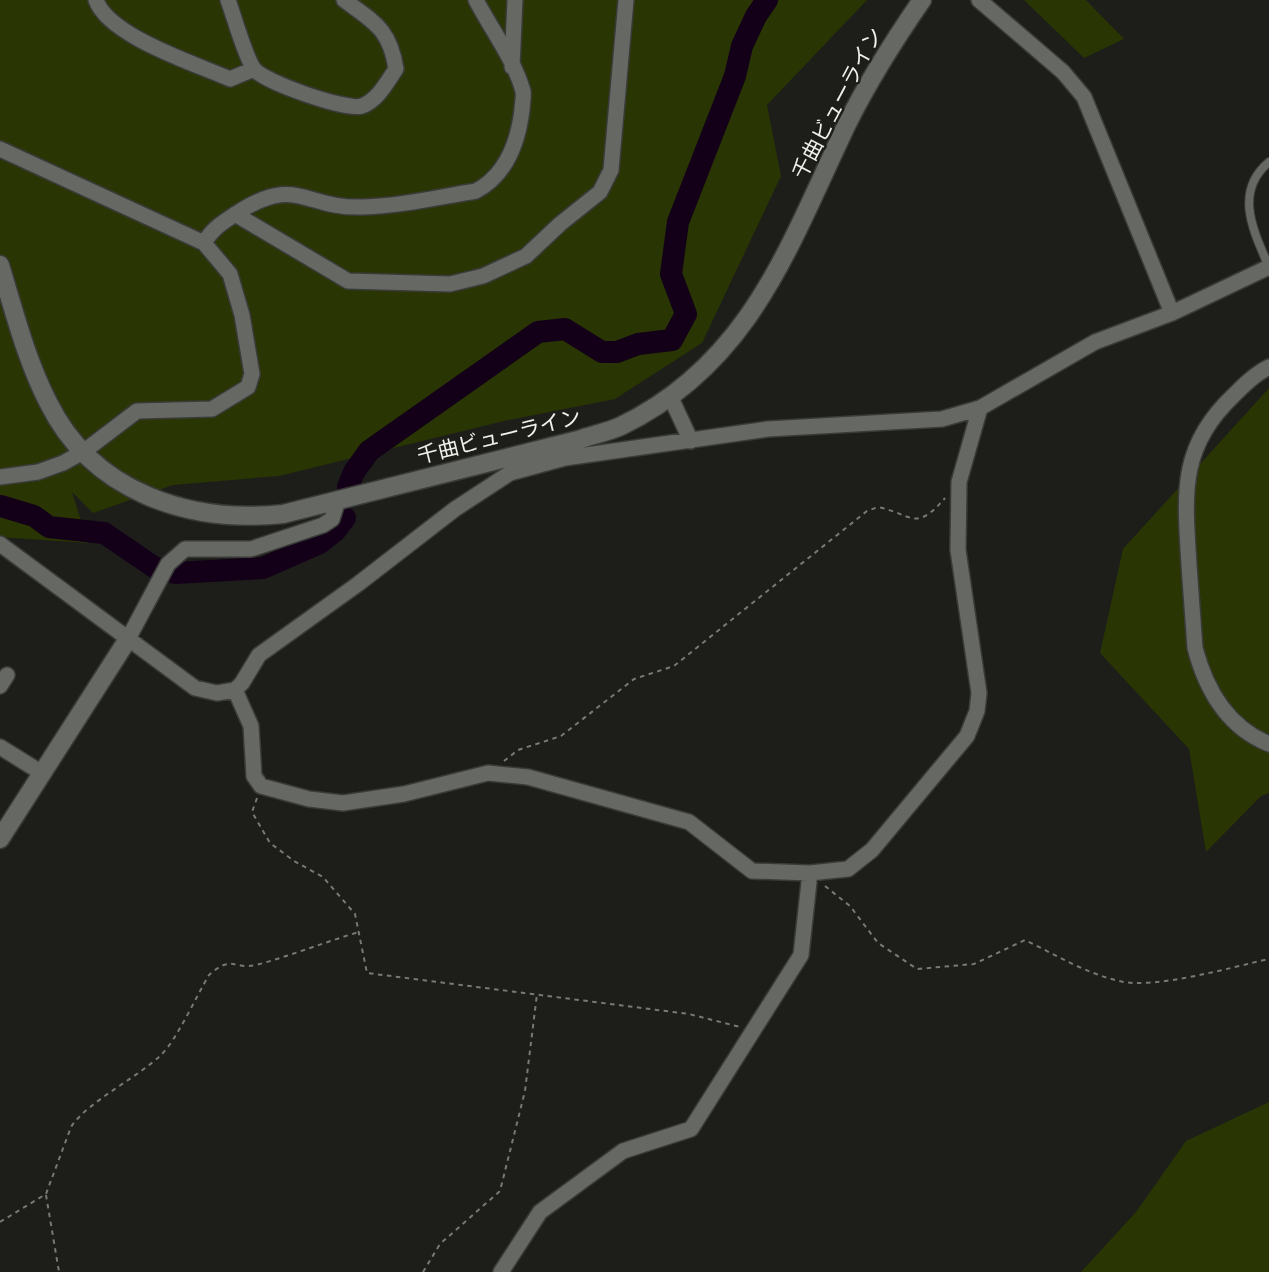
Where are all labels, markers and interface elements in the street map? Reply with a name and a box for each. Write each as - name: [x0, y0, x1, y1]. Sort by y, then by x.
- street label: 千曲ビューライン: [785, 22, 889, 184]
- street label: 千曲ビューライン: [414, 402, 584, 470]

